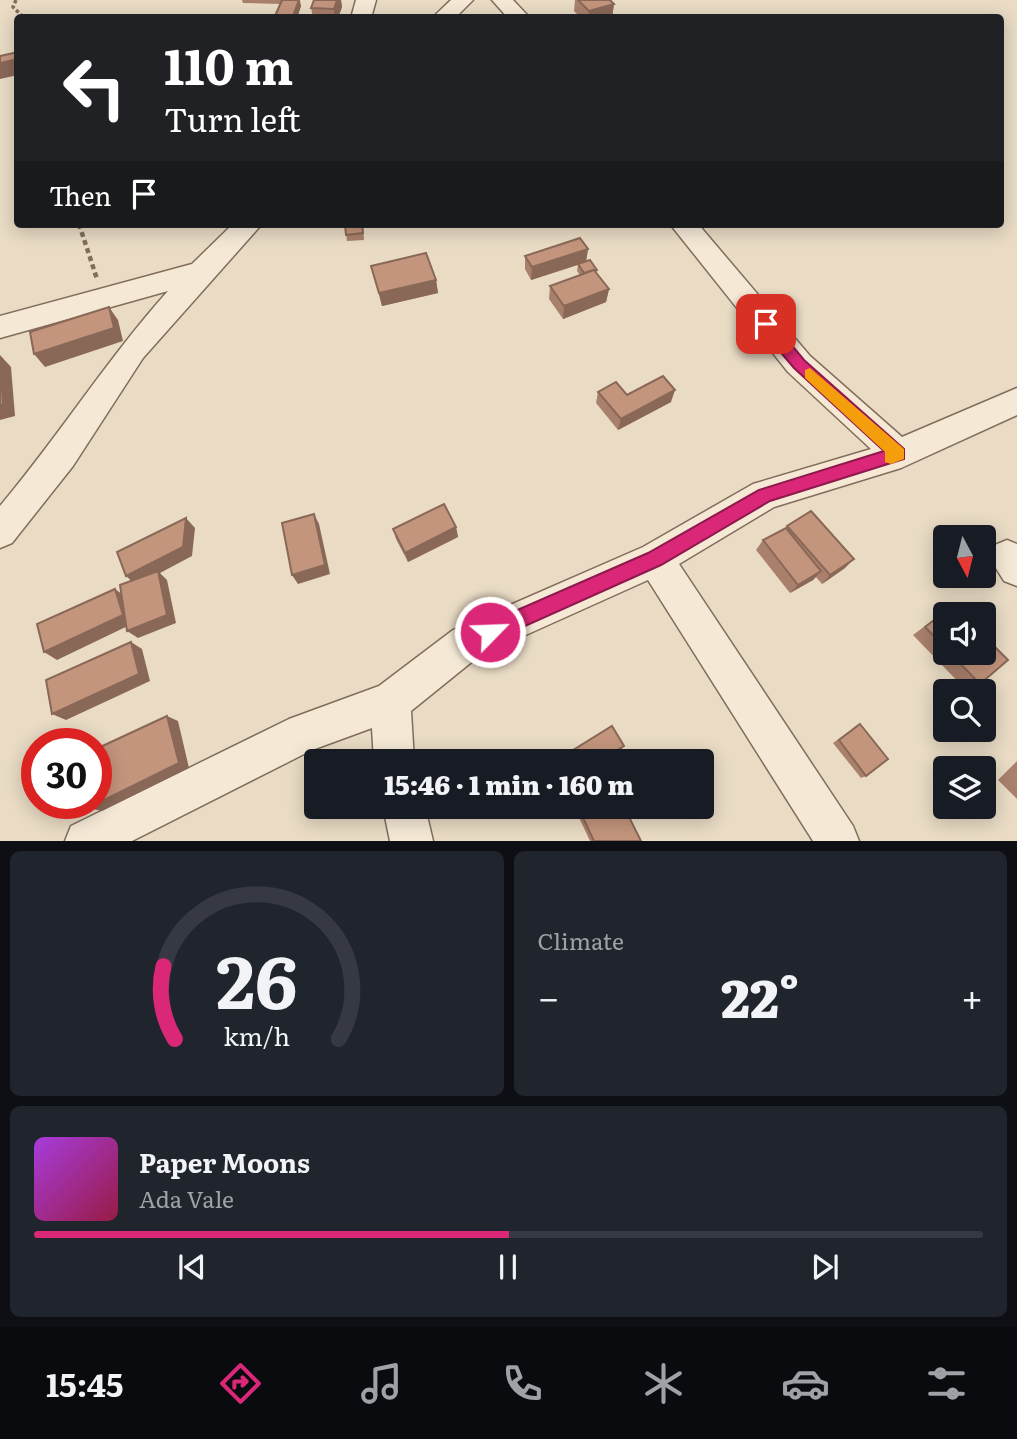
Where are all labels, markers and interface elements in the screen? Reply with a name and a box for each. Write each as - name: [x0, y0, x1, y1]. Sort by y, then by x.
- text: 110 m: [164, 27, 293, 100]
- icon: left: [49, 42, 140, 133]
- text: Turn left: [164, 94, 301, 142]
- text: Then: [49, 175, 111, 214]
- icon: arrive: [125, 175, 163, 213]
- pin: [736, 294, 796, 354]
- icon: arrive: [747, 305, 785, 343]
- north arrow: [933, 525, 996, 588]
- map controls: [933, 525, 996, 819]
- position arrow: [453, 595, 527, 669]
- button: sound: [933, 602, 996, 665]
- button: search: [933, 679, 996, 742]
- speed limit sign: 30: [21, 728, 112, 819]
- button: layers: [933, 756, 996, 819]
- text: 15:46 · 1 min · 160 m: [384, 764, 634, 803]
- text: Climate: [538, 923, 624, 957]
- text: 26: [216, 924, 298, 1032]
- text: 22°: [721, 957, 799, 1034]
- text: −: [538, 967, 560, 1024]
- text: +: [961, 967, 983, 1024]
- text: km/h: [223, 1017, 290, 1054]
- text: Paper Moons: [139, 1142, 310, 1181]
- text: Ada Vale: [139, 1181, 234, 1215]
- icon: previous: [173, 1248, 211, 1286]
- icon: pause: [489, 1248, 527, 1286]
- icon: next: [806, 1248, 844, 1286]
- text: 15:45: [46, 1359, 123, 1407]
- icon: directions: [216, 1359, 265, 1408]
- icon: music: [357, 1359, 406, 1408]
- icon: phone: [498, 1359, 547, 1408]
- icon: climate: [639, 1359, 688, 1408]
- icon: car: [781, 1359, 830, 1408]
- icon: filters: [922, 1359, 971, 1408]

